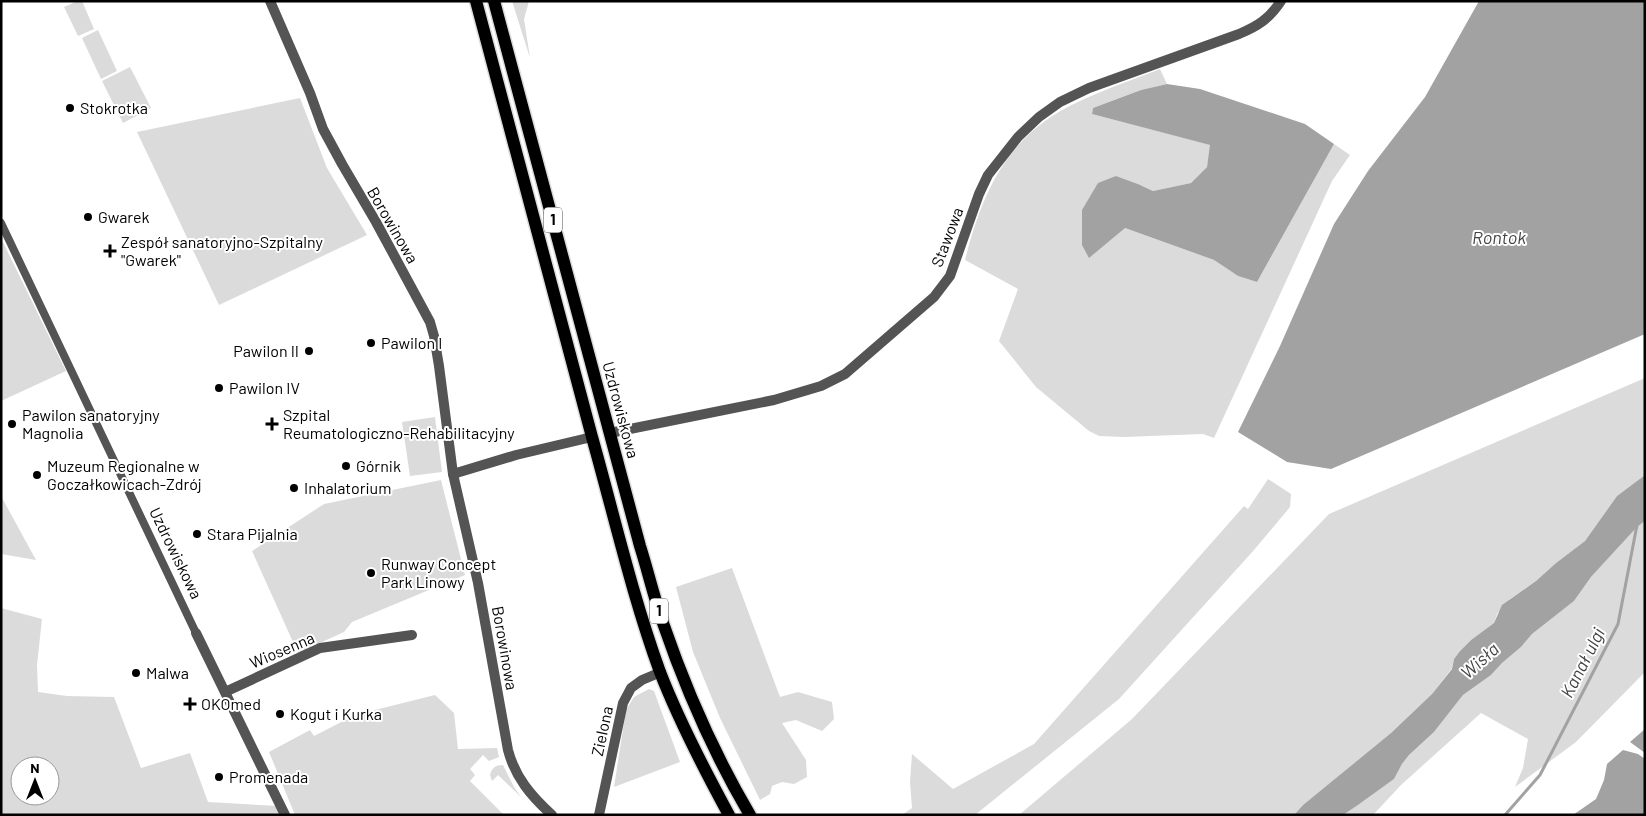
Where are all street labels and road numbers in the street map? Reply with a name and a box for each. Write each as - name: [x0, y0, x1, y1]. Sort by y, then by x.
- street label: Borowinowa: [364, 183, 423, 266]
- street label: Stawowa: [926, 204, 967, 269]
- road number: 1: [544, 208, 562, 232]
- street label: Uzdrowiskowa: [599, 359, 644, 460]
- street label: Uzdrowiskowa: [146, 504, 207, 602]
- road number: 1: [650, 598, 668, 624]
- street label: Borowinowa: [489, 604, 522, 691]
- street label: Wiosenna: [247, 627, 317, 672]
- street label: Zielona: [587, 704, 616, 758]

